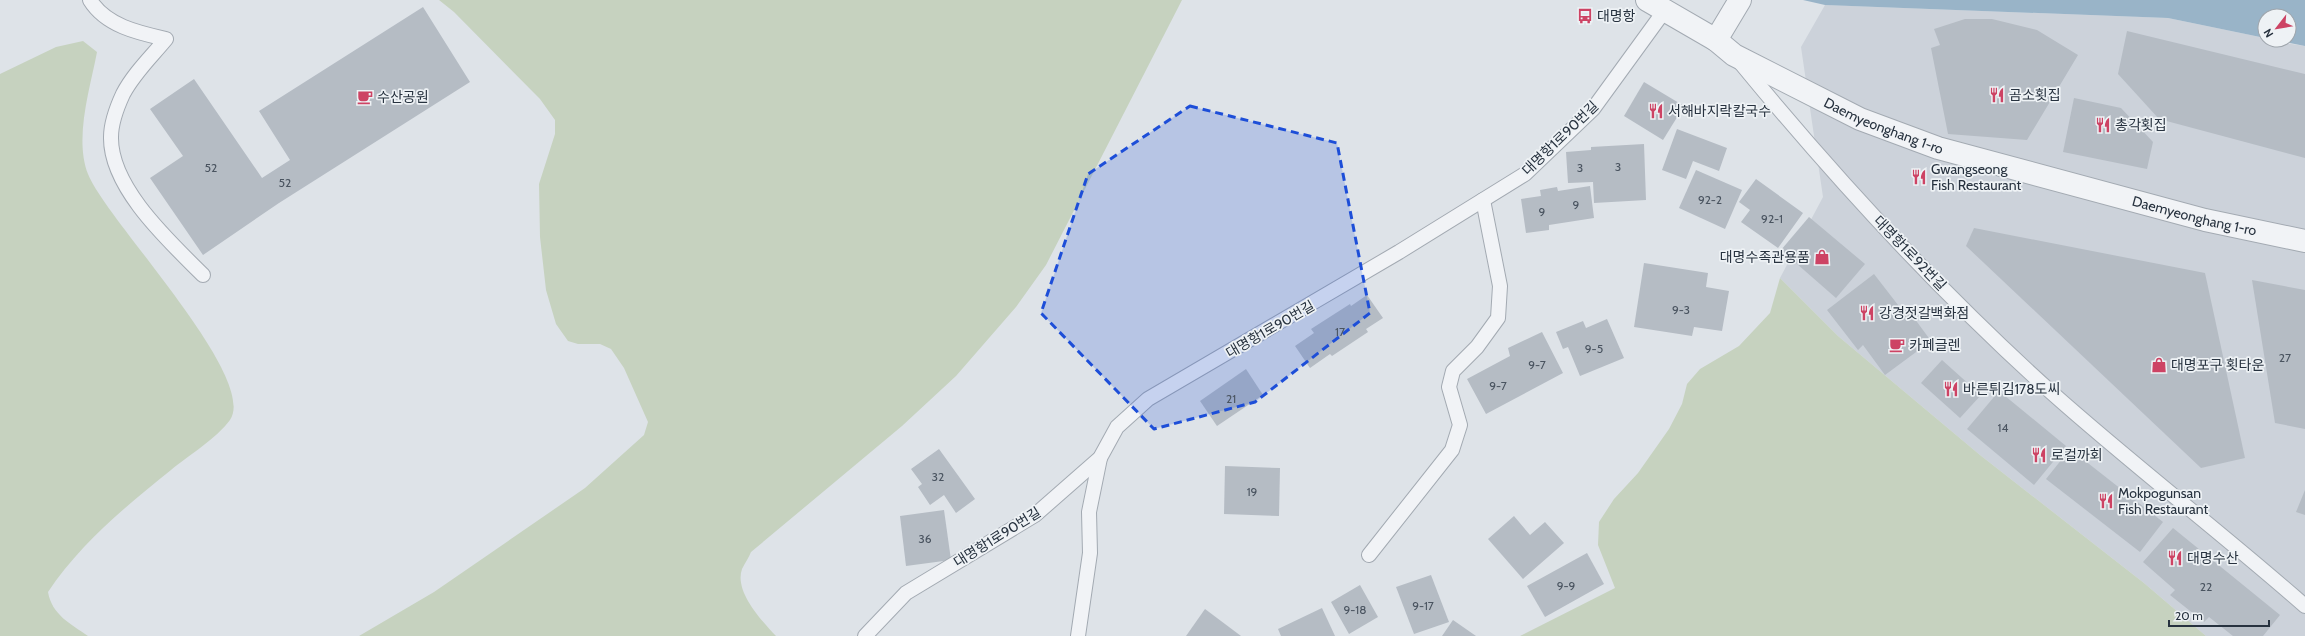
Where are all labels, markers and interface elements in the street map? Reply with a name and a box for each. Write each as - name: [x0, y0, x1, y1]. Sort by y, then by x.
- bus stop icon: 대명항: [1576, 7, 1594, 25]
- place label: 대명항: [1597, 7, 1636, 25]
- north arrow: [2257, 8, 2297, 48]
- text: N: [2260, 26, 2276, 40]
- restaurant icon: 곰소횟집: [1988, 86, 2006, 104]
- place label: 곰소횟집: [2009, 86, 2061, 104]
- cafe icon: 수산공원: [356, 88, 374, 106]
- place label: 수산공원: [377, 88, 429, 106]
- street label: Daemyeonghang 1-ro: [1821, 93, 1945, 158]
- street label: 대명항1로90번길: [1518, 97, 1602, 179]
- restaurant icon: 서해바지락칼국수: [1647, 102, 1665, 120]
- place label: 서해바지락칼국수: [1668, 102, 1771, 120]
- restaurant icon: 총각횟집: [2094, 116, 2112, 134]
- place label: 총각횟집: [2115, 116, 2167, 134]
- house number: 3: [1615, 159, 1621, 174]
- house number: 52: [205, 160, 217, 175]
- house number: 3: [1577, 160, 1583, 175]
- place label: Gwangseong Fish Restaurant: [1931, 160, 2021, 194]
- restaurant icon: Gwangseong Fish Restaurant: [1910, 168, 1928, 186]
- house number: 52: [279, 175, 291, 190]
- house number: 92-2: [1698, 192, 1722, 207]
- street label: Daemyeonghang 1-ro: [2130, 192, 2258, 240]
- house number: 9: [1573, 197, 1580, 212]
- house number: 9: [1539, 204, 1546, 219]
- house number: 92-1: [1761, 211, 1783, 226]
- street label: 대명항1로92번길: [1870, 212, 1950, 294]
- place label: 대명수족관용품: [1720, 248, 1810, 266]
- shop icon: 대명수족관용품: [1813, 248, 1831, 266]
- street label: 대명항1로90번길: [1222, 296, 1318, 362]
- house number: 9-3: [1672, 302, 1690, 317]
- restaurant icon: 강경젓갈백화점: [1858, 304, 1876, 322]
- place label: 강경젓갈백화점: [1879, 304, 1969, 322]
- house number: 17: [1335, 324, 1345, 339]
- cafe icon: 카페글렌: [1888, 336, 1906, 354]
- place label: 카페글렌: [1909, 336, 1961, 354]
- house number: 9-5: [1585, 341, 1603, 356]
- house number: 27: [2279, 350, 2291, 365]
- shop icon: 대명포구 횟타운: [2150, 356, 2168, 374]
- place label: 대명포구 횟타운: [2171, 356, 2264, 374]
- house number: 9-7: [1528, 357, 1546, 372]
- house number: 9-7: [1489, 378, 1507, 393]
- restaurant icon: 바른튀김178도씨: [1942, 380, 1960, 398]
- place label: 바른튀김178도씨: [1963, 380, 2060, 398]
- house number: 21: [1226, 391, 1236, 406]
- house number: 14: [1998, 420, 2008, 435]
- restaurant icon: 로컬까회: [2030, 446, 2048, 464]
- place label: 로컬까회: [2051, 446, 2103, 464]
- house number: 32: [932, 469, 944, 484]
- house number: 19: [1247, 484, 1258, 499]
- place label: Mokpogunsan Fish Restaurant: [2118, 484, 2208, 518]
- restaurant icon: Mokpogunsan Fish Restaurant: [2097, 492, 2115, 510]
- street label: 대명항1로90번길: [950, 503, 1044, 571]
- house number: 36: [918, 531, 932, 546]
- restaurant icon: 대명수산: [2166, 549, 2184, 567]
- place label: 대명수산: [2187, 549, 2239, 567]
- house number: 9-9: [1557, 578, 1576, 593]
- house number: 22: [2200, 579, 2212, 594]
- house number: 9-17: [1412, 598, 1434, 613]
- house number: 9-18: [1344, 602, 1366, 617]
- scale bar: [2169, 602, 2269, 628]
- text: 20 m: [2175, 608, 2203, 623]

